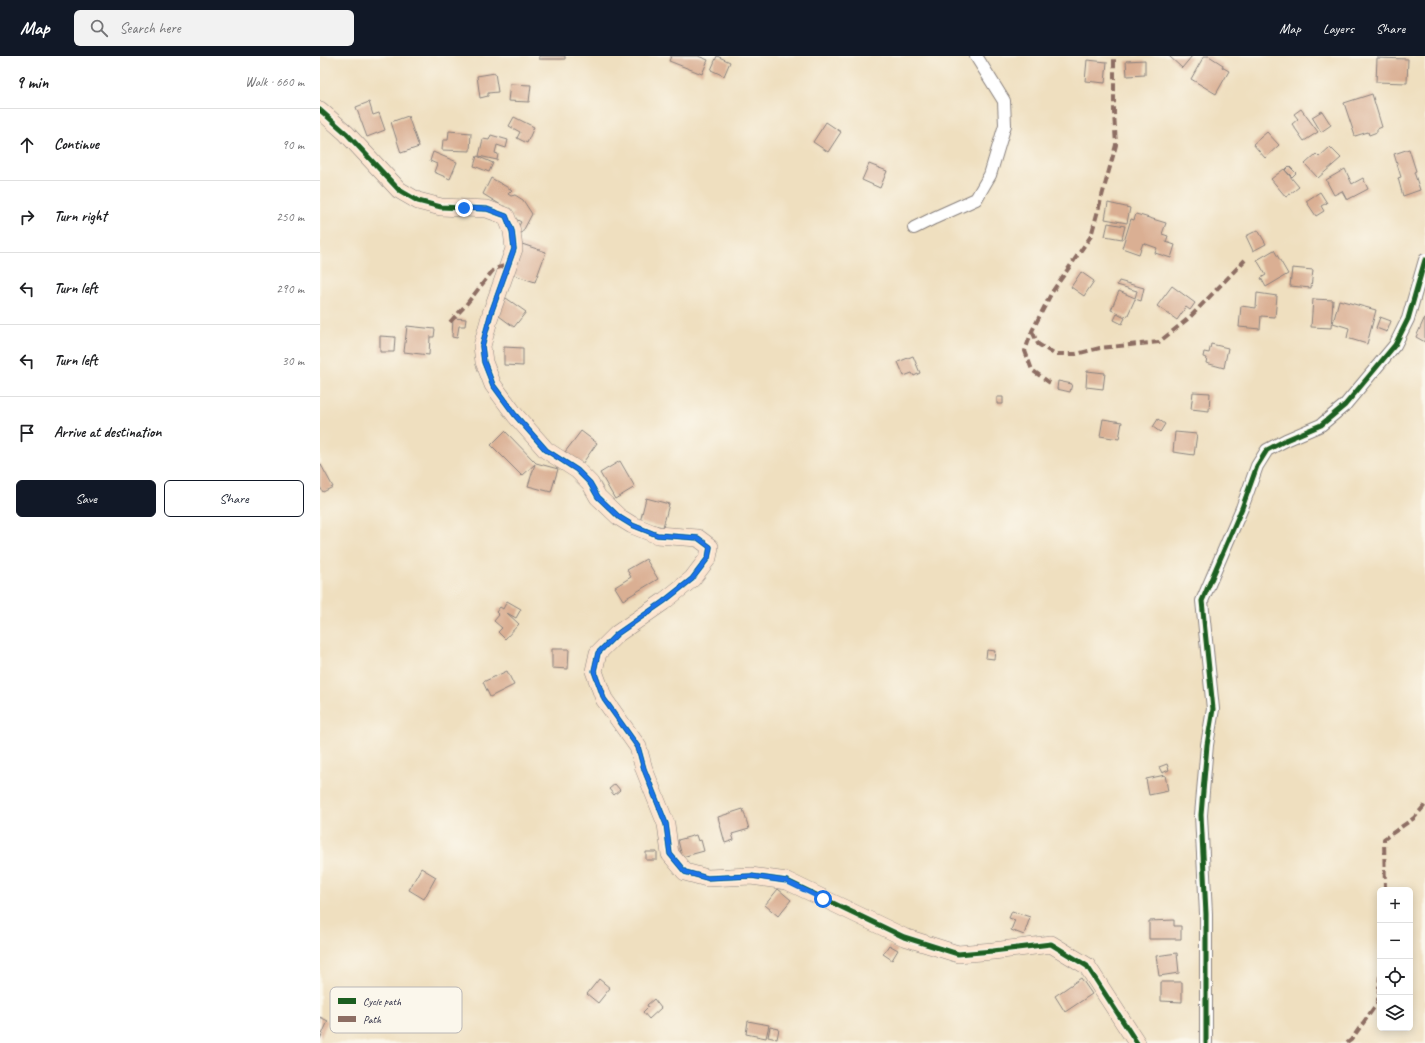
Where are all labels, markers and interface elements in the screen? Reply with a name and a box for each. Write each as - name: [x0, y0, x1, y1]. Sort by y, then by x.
- search box: [74, 10, 354, 46]
- text: Map: [20, 16, 50, 40]
- icon: search: [88, 17, 110, 39]
- text: Search here: [120, 19, 181, 38]
- text: Map: [1279, 20, 1301, 37]
- text: Layers: [1323, 20, 1354, 37]
- text: Share: [1376, 20, 1405, 37]
- text: 9 min: [16, 72, 48, 93]
- text: Walk · 660 m: [245, 74, 304, 90]
- icon: ahead: [16, 134, 38, 156]
- text: Continue: [54, 135, 99, 154]
- text: 90 m: [282, 137, 304, 153]
- route end: [455, 199, 473, 217]
- icon: right: [16, 206, 38, 228]
- text: Turn right: [54, 207, 107, 226]
- text: 250 m: [276, 209, 304, 225]
- icon: left: [16, 278, 38, 300]
- text: Turn left: [54, 279, 97, 298]
- text: 290 m: [276, 281, 304, 297]
- icon: left: [16, 350, 38, 372]
- text: Turn left: [54, 351, 97, 370]
- text: 30 m: [282, 353, 304, 369]
- icon: arrive: [16, 422, 38, 444]
- text: Arrive at destination: [54, 423, 161, 442]
- button: Save: [16, 480, 156, 517]
- button: Share: [164, 480, 304, 517]
- map controls: [1377, 887, 1413, 1031]
- button: +: [1377, 887, 1413, 923]
- route start: [814, 890, 832, 908]
- button: −: [1377, 923, 1413, 959]
- button: locate: [1377, 959, 1413, 995]
- legend: [330, 987, 462, 1033]
- text: Cycle path: [363, 994, 402, 1008]
- button: layers: [1377, 995, 1413, 1031]
- text: Path: [363, 1012, 382, 1026]

